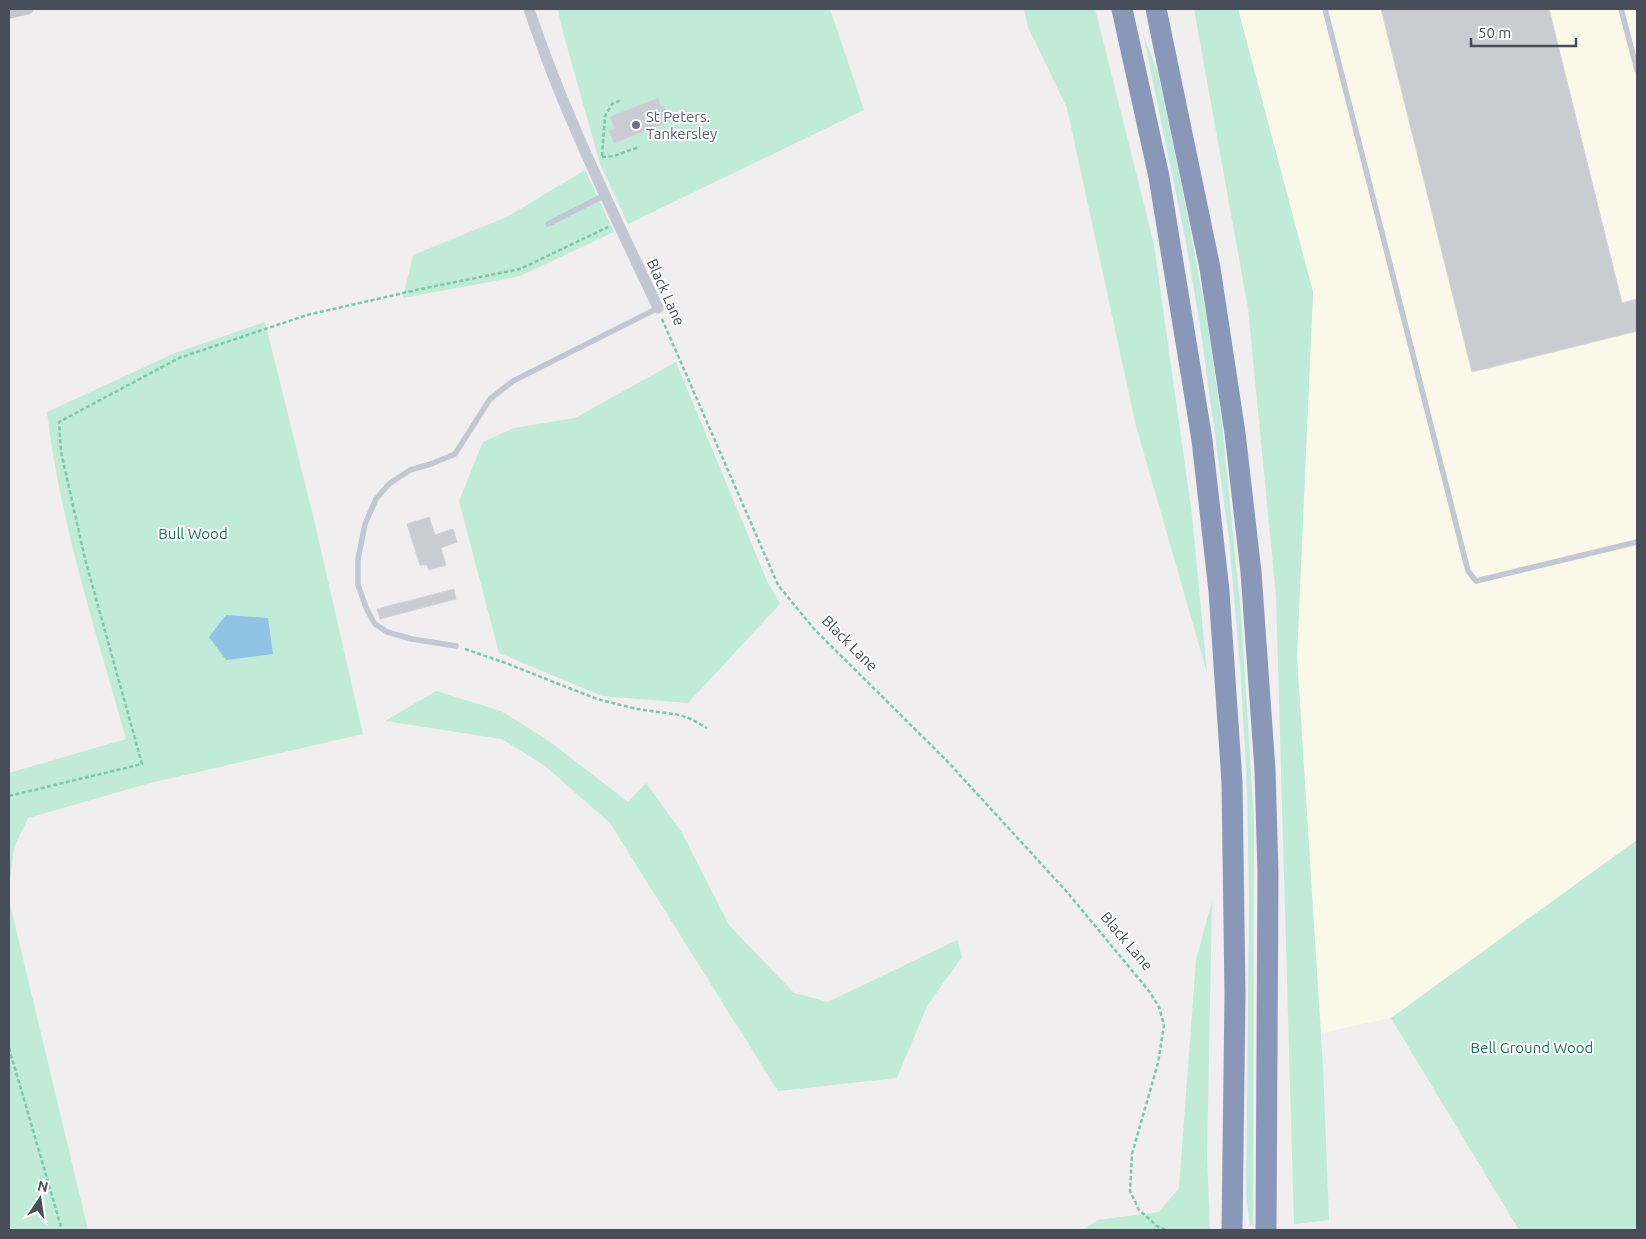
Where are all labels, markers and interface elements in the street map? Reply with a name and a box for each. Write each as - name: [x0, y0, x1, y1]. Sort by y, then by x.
- scale bar: [1471, 15, 1576, 47]
- text: 50 m: [1478, 24, 1511, 41]
- place label: St Peters. Tankersley: [646, 108, 717, 142]
- marker: St Peters. Tankersley: [630, 119, 642, 131]
- street label: Black Lane: [644, 256, 688, 328]
- park label: Bull Wood: [158, 525, 228, 542]
- street label: Black Lane: [819, 612, 881, 674]
- street label: Black Lane: [1098, 908, 1156, 974]
- park label: Bell Ground Wood: [1471, 1039, 1593, 1056]
- north arrow: [15, 1174, 65, 1224]
- text: N: [36, 1177, 50, 1195]

